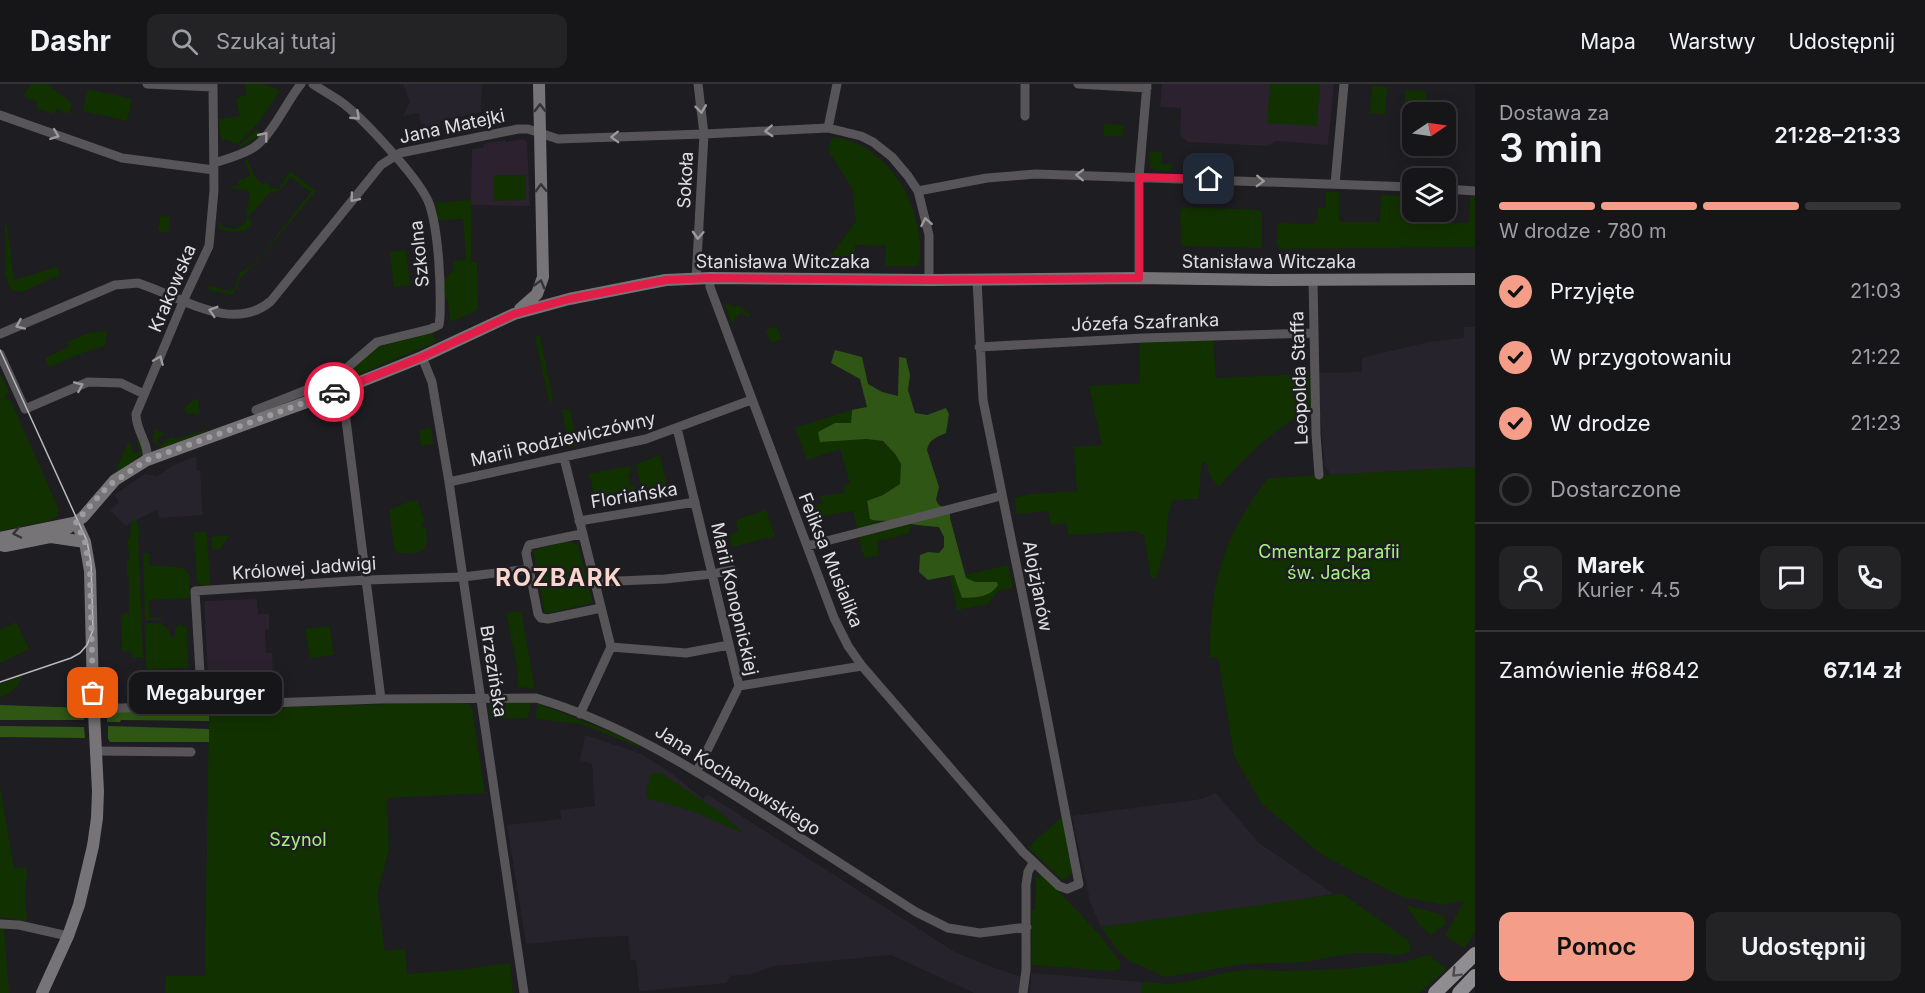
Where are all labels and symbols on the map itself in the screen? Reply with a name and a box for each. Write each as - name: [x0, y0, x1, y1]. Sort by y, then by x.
- north arrow: [1402, 102, 1456, 156]
- one-way arrow: [533, 104, 546, 113]
- street label: Jana Matejki: [397, 105, 507, 147]
- one-way arrow: [695, 105, 707, 114]
- one-way arrow: [350, 109, 360, 120]
- one-way arrow: [765, 124, 774, 137]
- one-way arrow: [49, 128, 60, 140]
- one-way arrow: [611, 131, 620, 143]
- one-way arrow: [257, 132, 268, 143]
- street label: Sokoła: [673, 151, 697, 209]
- pin: [1183, 153, 1234, 204]
- one-way arrow: [1076, 169, 1085, 182]
- one-way arrow: [1256, 175, 1265, 187]
- one-way arrow: [535, 183, 548, 192]
- one-way arrow: [350, 191, 361, 202]
- one-way arrow: [920, 217, 933, 227]
- street label: Szkolna: [405, 220, 433, 288]
- one-way arrow: [692, 230, 705, 239]
- street label: Krakowska: [144, 241, 200, 335]
- street label: Stanisława Witczaka: [696, 251, 870, 272]
- street label: Stanisława Witczaka: [1182, 251, 1356, 272]
- one-way arrow: [533, 279, 545, 290]
- one-way arrow: [208, 306, 219, 318]
- street label: Józefa Szafranka: [1071, 309, 1219, 335]
- street label: Leopolda Staffa: [1286, 311, 1312, 445]
- one-way arrow: [16, 317, 27, 329]
- one-way arrow: [151, 356, 163, 367]
- courier: [304, 362, 364, 422]
- one-way arrow: [72, 381, 83, 393]
- street label: Marii Rodziewiczówny: [468, 407, 658, 471]
- street label: Floriańska: [589, 478, 679, 512]
- street label: Feliksa Musialika: [794, 490, 868, 630]
- street label: Marii Konopnickiej: [707, 521, 763, 677]
- one-way arrow: [12, 526, 22, 539]
- street label: Alojzjanów: [1019, 539, 1057, 634]
- park label: Cmentarz parafii św. Jacka: [1258, 541, 1400, 583]
- street label: Królowej Jadwigi: [231, 552, 377, 584]
- district label: ROZBARK: [495, 563, 623, 592]
- street label: Brzezińska: [476, 623, 512, 719]
- pin: [67, 667, 118, 718]
- callout: Megaburger: [129, 672, 282, 714]
- street label: Jana Kochanowskiego: [651, 720, 825, 840]
- park label: Szynol: [269, 829, 327, 850]
- one-way arrow: [1453, 965, 1464, 976]

